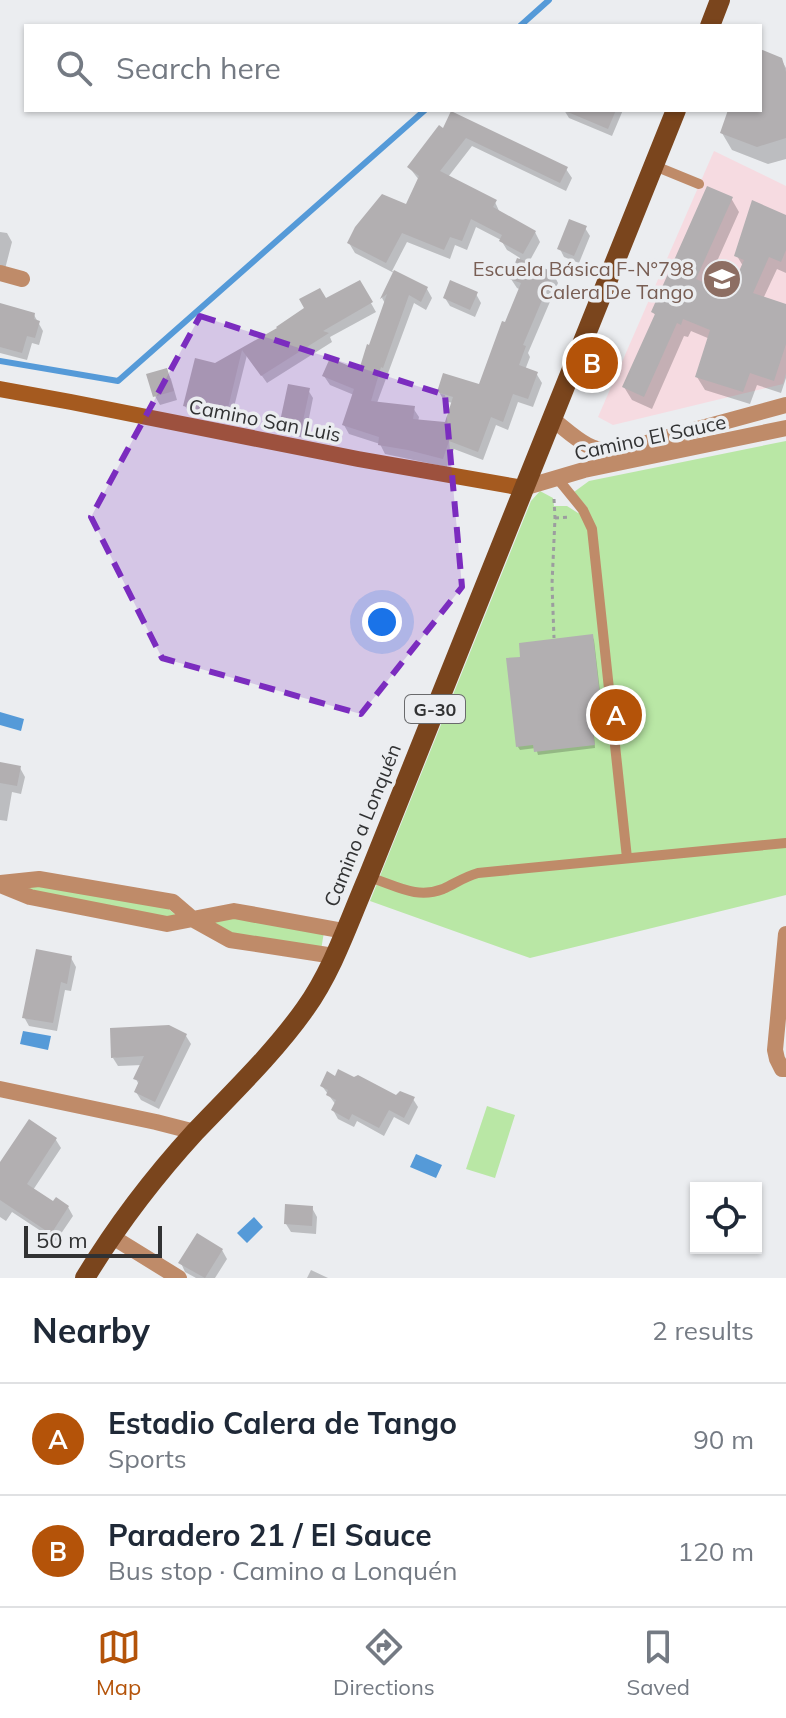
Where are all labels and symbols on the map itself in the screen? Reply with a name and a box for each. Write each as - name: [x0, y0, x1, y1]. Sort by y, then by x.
- place label: Escuela Básica F-N°798 Calera De Tango: [473, 256, 694, 304]
- school or university icon: Escuela Básica F-N°798 Calera De Tango: [701, 258, 743, 300]
- pin: B: [566, 333, 618, 393]
- street label: Camino San Luis: [187, 393, 343, 447]
- street label: Camino El Sauce: [572, 409, 728, 465]
- your location: [362, 602, 402, 642]
- pin: A: [590, 685, 642, 745]
- road number: G-30: [405, 695, 465, 723]
- street label: Camino a Lonquén: [318, 740, 406, 910]
- scale bar: [24, 1222, 162, 1258]

